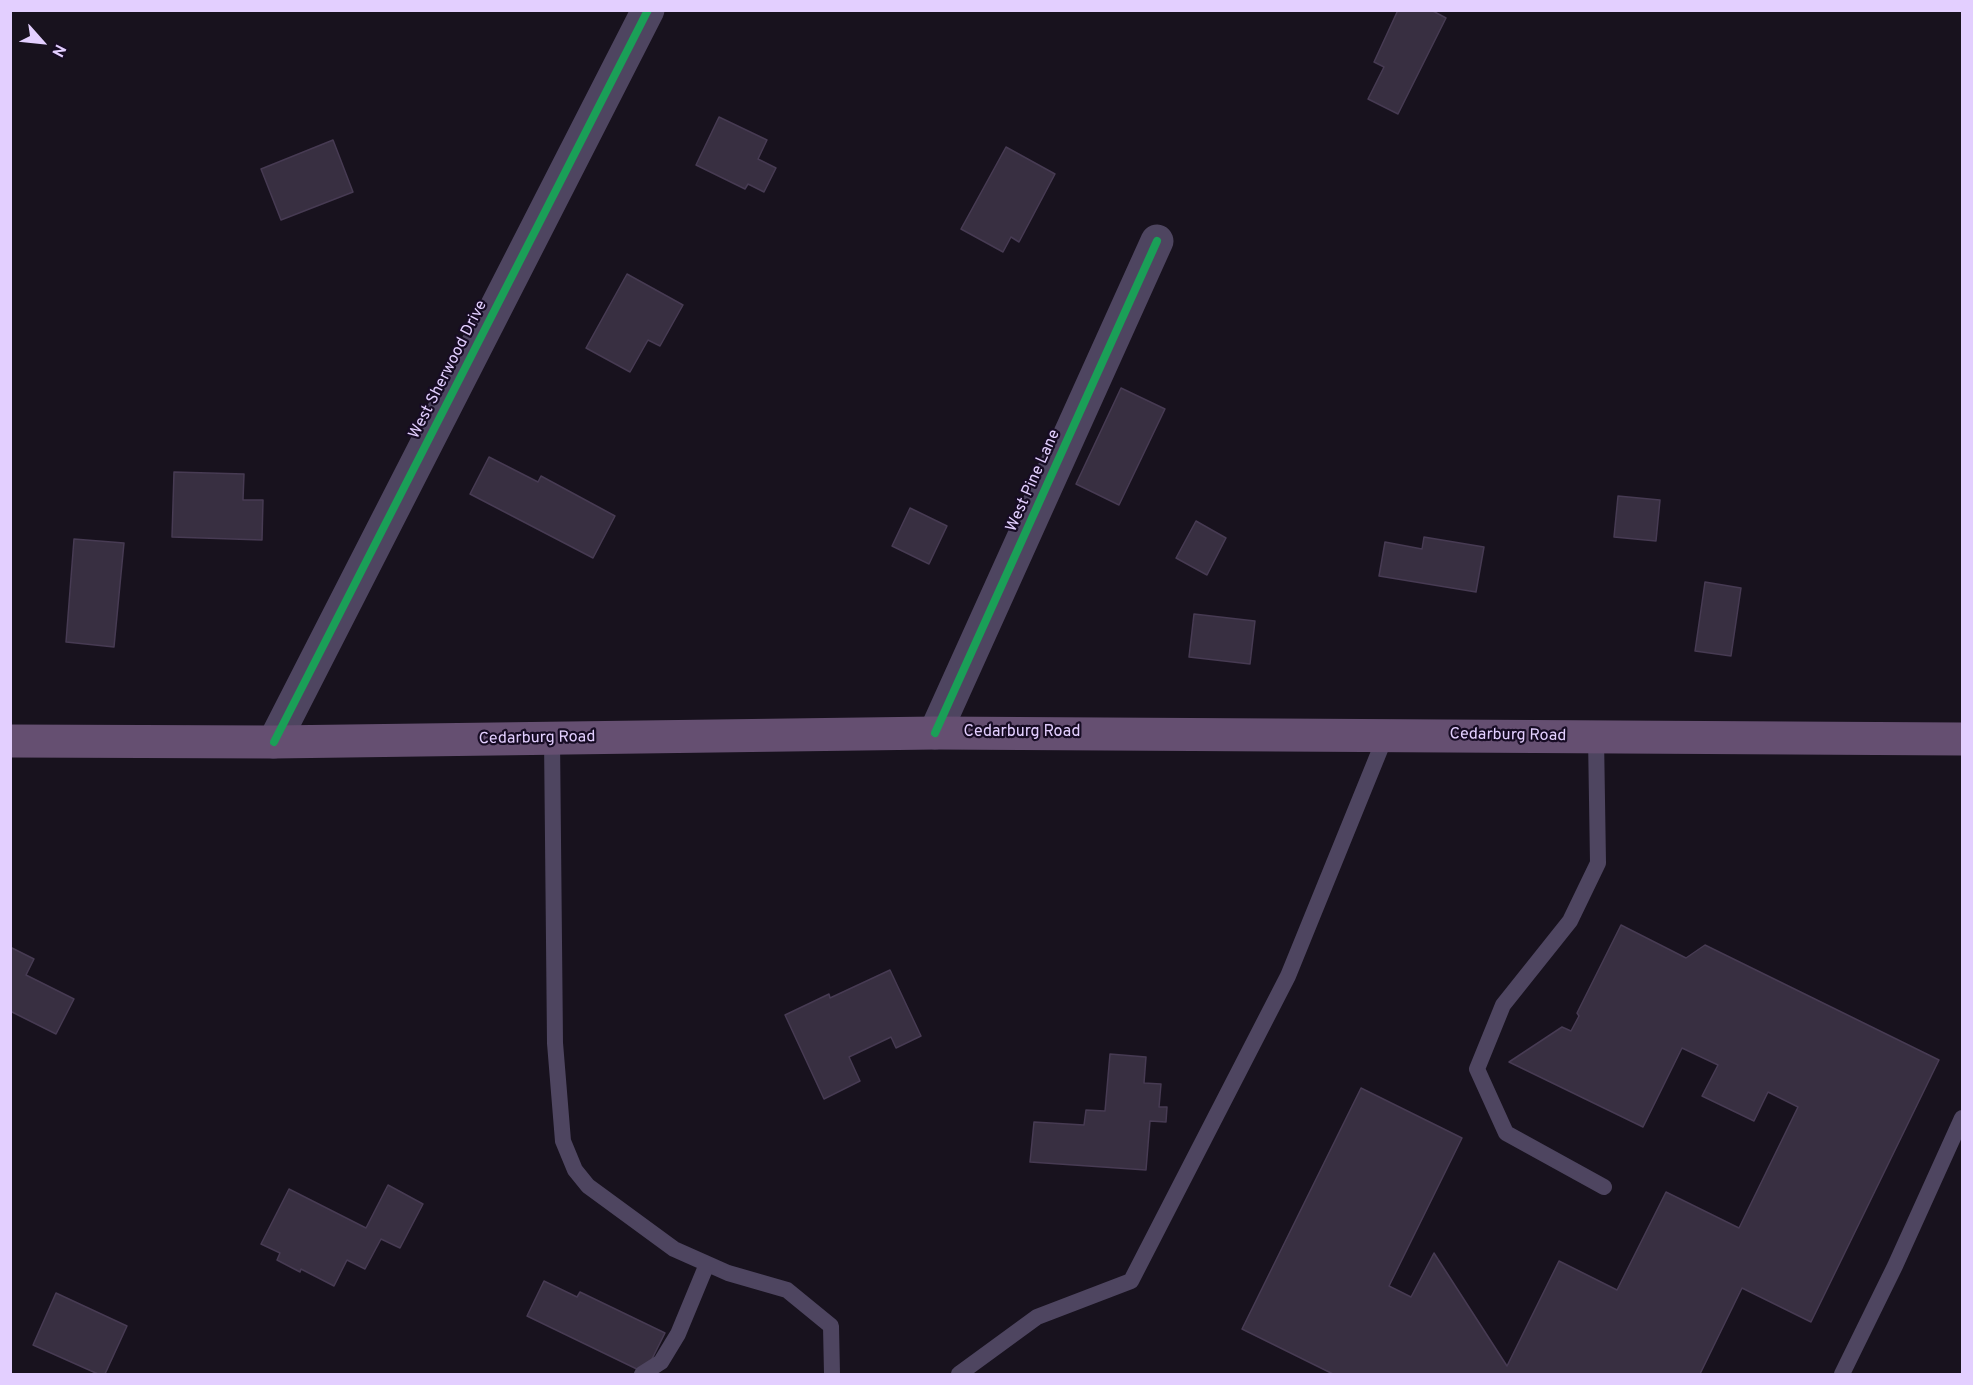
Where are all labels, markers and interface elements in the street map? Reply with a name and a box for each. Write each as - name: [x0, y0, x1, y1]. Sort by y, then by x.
- north arrow: [12, 12, 72, 72]
- text: N: [47, 41, 70, 60]
- street label: West Sherwood Drive: [406, 298, 492, 442]
- street label: West Pine Lane: [1003, 427, 1065, 535]
- street label: Cedarburg Road: [964, 723, 1080, 743]
- street label: Cedarburg Road: [1449, 725, 1567, 747]
- street label: Cedarburg Road: [478, 728, 596, 750]

